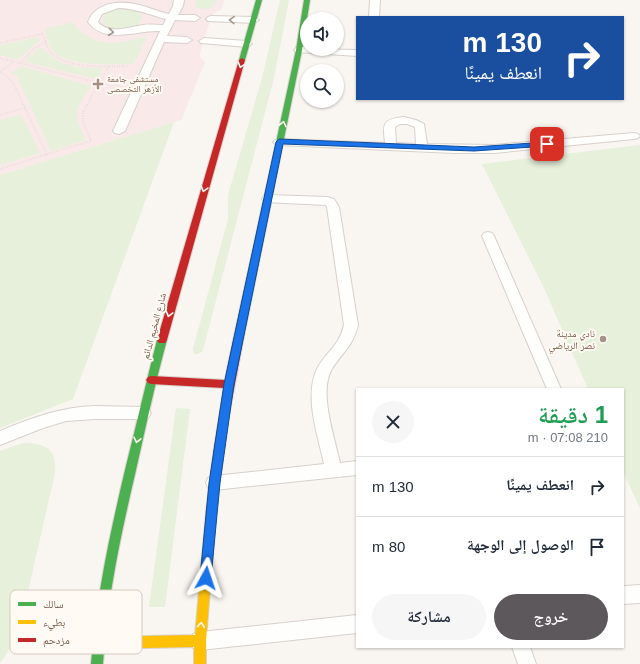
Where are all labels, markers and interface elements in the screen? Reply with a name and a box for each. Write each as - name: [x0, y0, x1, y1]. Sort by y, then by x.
- map controls: [300, 12, 344, 108]
- button: sound: [300, 12, 344, 56]
- one-way arrow: [229, 15, 235, 24]
- one-way arrow: [108, 27, 114, 36]
- text: 130 m: [463, 27, 542, 58]
- icon: right: [556, 32, 608, 84]
- one-way arrow: [237, 61, 246, 68]
- text: انعطف يمينًا: [464, 63, 542, 83]
- button: search: [300, 64, 344, 108]
- place label: مستشفى جامعة الأزهر التخصصى: [107, 74, 161, 94]
- marker: مستشفى جامعة الأزهر التخصصى: [92, 78, 104, 90]
- one-way arrow: [279, 121, 287, 128]
- pin: [530, 127, 564, 161]
- icon: arrive: [536, 133, 558, 155]
- one-way arrow: [201, 186, 209, 193]
- street label: شارع المخيم الدائم: [140, 291, 170, 361]
- one-way arrow: [165, 311, 174, 318]
- place label: نادي مدينة نصر الرياضي: [548, 328, 595, 353]
- marker: نادي مدينة نصر الرياضي: [598, 334, 608, 344]
- button: close: [372, 401, 414, 443]
- text: 1 دقيقة: [538, 401, 608, 428]
- text: 210 m · 07:08: [528, 430, 608, 445]
- one-way arrow: [133, 437, 141, 444]
- text: انعطف يمينًا: [506, 476, 574, 493]
- icon: right: [586, 476, 608, 498]
- text: 130 m: [372, 478, 414, 495]
- text: الوصول إلى الوجهة: [467, 536, 574, 553]
- icon: arrive: [586, 536, 608, 558]
- text: 80 m: [372, 538, 405, 555]
- position arrow: [185, 557, 227, 599]
- legend: [10, 590, 142, 654]
- button: مشاركة: [372, 594, 486, 640]
- button: خروج: [494, 594, 608, 640]
- text: سالك: [43, 598, 63, 610]
- text: بطيء: [43, 616, 65, 631]
- one-way arrow: [197, 622, 206, 628]
- text: مزدحم: [43, 634, 70, 648]

